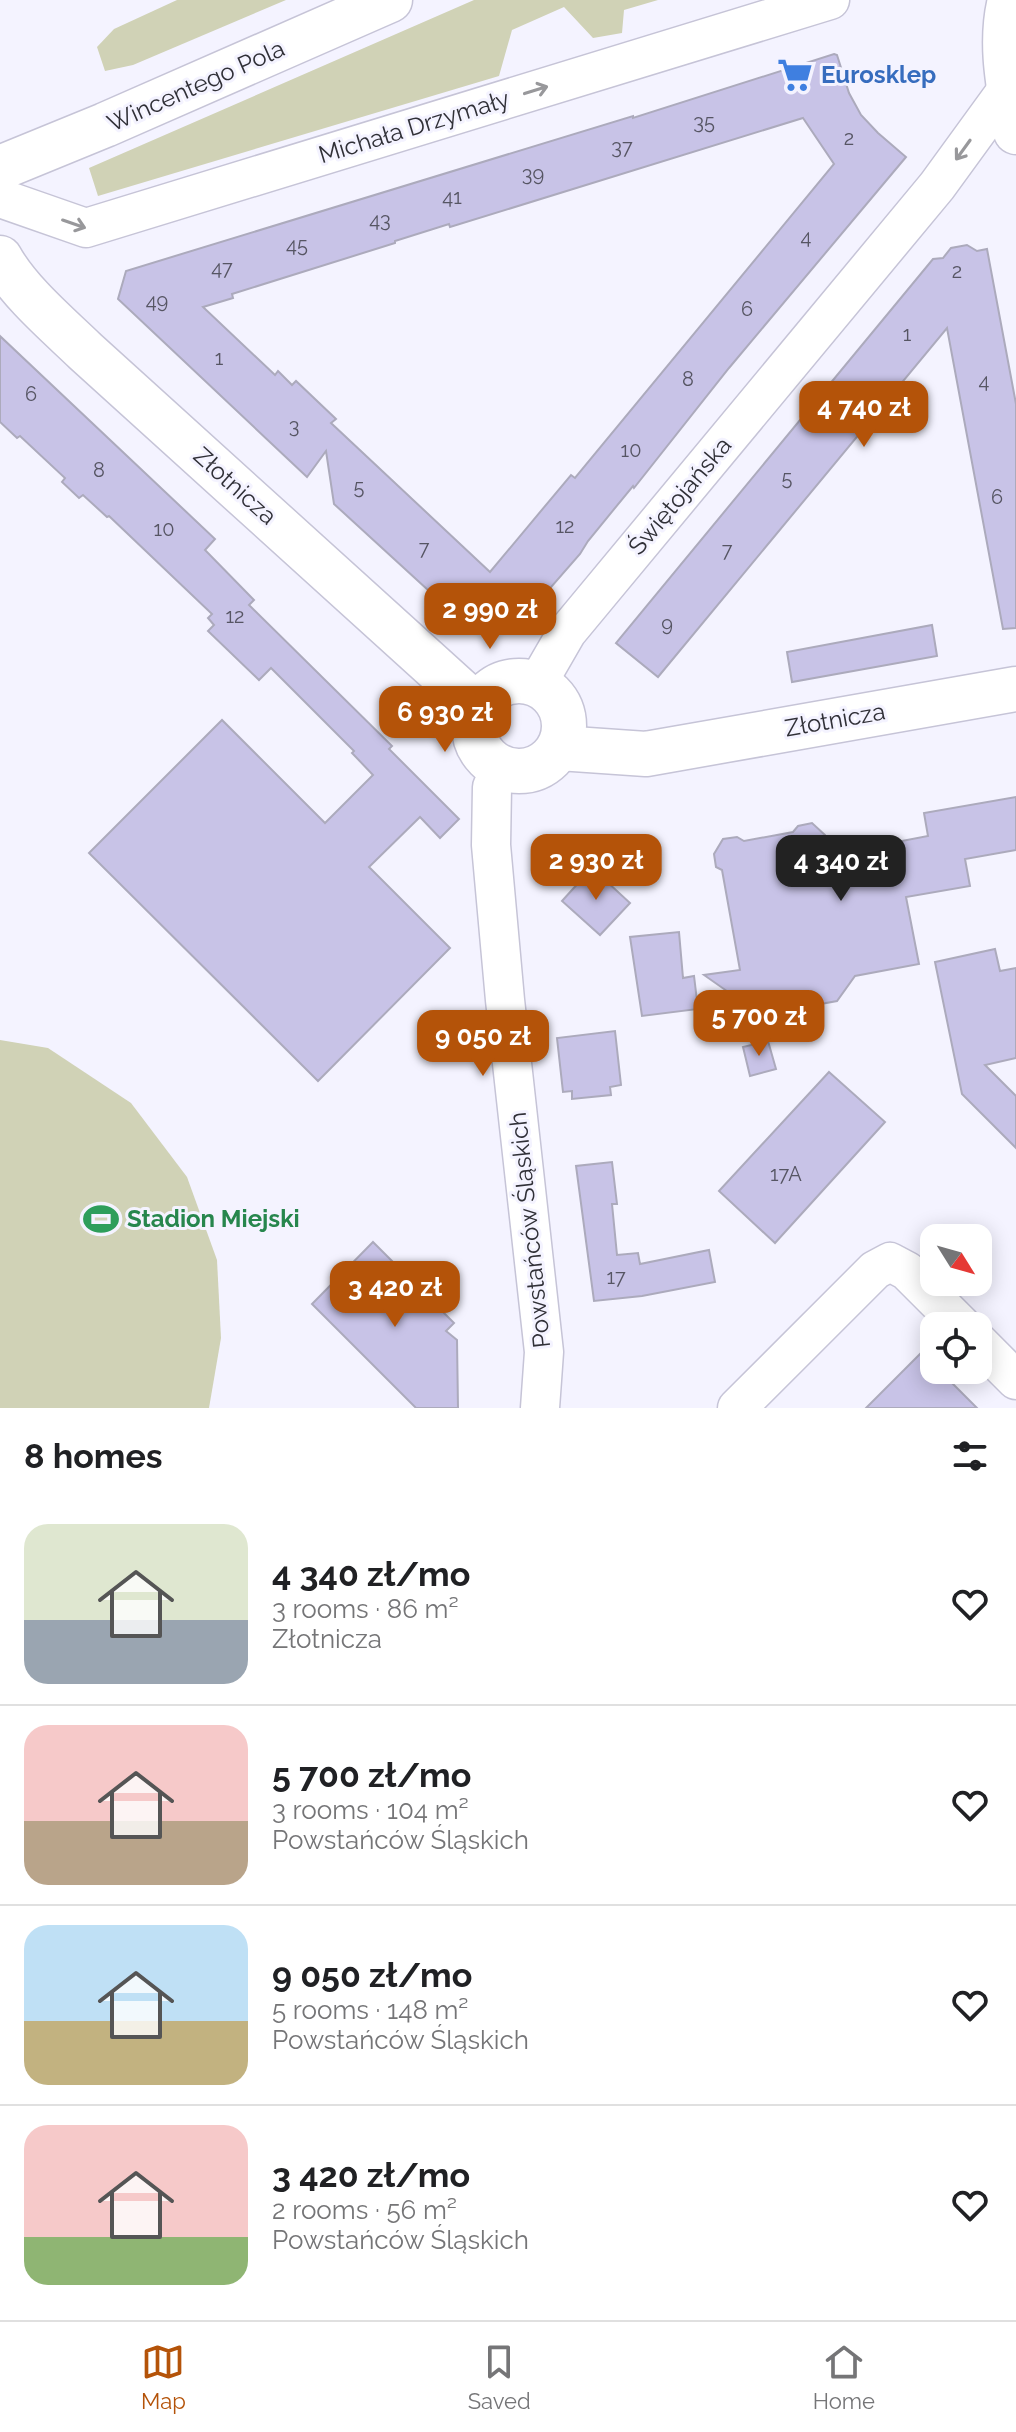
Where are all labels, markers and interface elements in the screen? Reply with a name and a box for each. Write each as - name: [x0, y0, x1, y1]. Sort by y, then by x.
- street label: Wincentego Pola: [103, 33, 289, 138]
- supermarket icon: Eurosklep: [776, 56, 814, 94]
- place label: Eurosklep: [821, 60, 936, 89]
- one-way arrow: [523, 82, 549, 97]
- street label: Michała Drzymały: [315, 84, 513, 169]
- house number: 35: [693, 110, 715, 134]
- house number: 2: [844, 126, 854, 150]
- house number: 37: [611, 135, 633, 159]
- one-way arrow: [955, 139, 971, 161]
- house number: 39: [522, 162, 544, 186]
- house number: 41: [442, 185, 462, 209]
- house number: 43: [369, 208, 391, 232]
- one-way arrow: [61, 217, 86, 232]
- house number: 4: [801, 225, 812, 249]
- house number: 45: [286, 233, 308, 257]
- house number: 47: [211, 256, 233, 280]
- house number: 2: [952, 259, 962, 283]
- house number: 49: [146, 289, 168, 313]
- house number: 6: [741, 297, 753, 321]
- house number: 1: [903, 322, 912, 346]
- house number: 1: [215, 346, 224, 370]
- house number: 8: [682, 367, 694, 391]
- house number: 4: [979, 369, 990, 393]
- pin: 4 740 zł: [781, 381, 947, 449]
- house number: 6: [25, 382, 37, 406]
- text: 4 740 zł: [817, 392, 911, 422]
- house number: 3: [289, 414, 299, 438]
- street label: Świętojańska: [622, 431, 737, 560]
- house number: 10: [621, 438, 641, 462]
- street label: Złotnicza: [188, 441, 283, 530]
- house number: 8: [93, 458, 105, 482]
- house number: 5: [782, 466, 793, 490]
- house number: 5: [354, 475, 365, 499]
- house number: 6: [991, 485, 1003, 509]
- house number: 12: [556, 514, 574, 538]
- house number: 10: [154, 517, 174, 541]
- house number: 7: [419, 536, 430, 560]
- house number: 7: [722, 538, 733, 562]
- pin: 2 990 zł: [407, 583, 573, 651]
- text: 2 990 zł: [442, 594, 538, 624]
- house number: 12: [226, 604, 244, 628]
- house number: 9: [661, 612, 673, 636]
- pin: 6 930 zł: [362, 686, 528, 754]
- street label: Złotnicza: [782, 696, 887, 743]
- text: 6 930 zł: [397, 697, 493, 727]
- pin: 2 930 zł: [513, 834, 679, 902]
- pin: 4 340 zł: [758, 835, 924, 903]
- text: 2 930 zł: [549, 845, 643, 875]
- text: 4 340 zł: [794, 846, 888, 876]
- pin: 5 700 zł: [676, 990, 842, 1058]
- text: 5 700 zł: [711, 1001, 807, 1031]
- pin: 9 050 zł: [400, 1010, 566, 1078]
- text: 9 050 zł: [435, 1021, 531, 1051]
- street label: Powstańców Śląskich: [503, 1111, 556, 1350]
- house number: 17A: [770, 1162, 802, 1186]
- sports icon: Stadion Miejski: [82, 1200, 120, 1238]
- place label: Stadion Miejski: [127, 1204, 300, 1233]
- north arrow: [920, 1224, 992, 1296]
- map controls: [920, 1224, 992, 1384]
- pin: 3 420 zł: [312, 1261, 478, 1329]
- house number: 17: [606, 1265, 626, 1289]
- text: 3 420 zł: [348, 1272, 442, 1302]
- button: locate: [920, 1312, 992, 1384]
- icon: filters: [948, 1434, 992, 1478]
- text: 8 homes: [24, 1436, 163, 1476]
- text: 4 340 zł/mo: [272, 1554, 470, 1594]
- icon: home: [88, 1556, 184, 1652]
- icon: heart: [948, 1582, 992, 1626]
- text: 3 rooms · 86 m²: [272, 1594, 459, 1624]
- text: Złotnicza: [272, 1624, 382, 1654]
- text: 5 700 zł/mo: [272, 1755, 471, 1795]
- icon: home: [88, 1757, 184, 1853]
- icon: heart: [948, 1783, 992, 1827]
- text: 3 rooms · 104 m²: [272, 1795, 469, 1825]
- text: Powstańców Śląskich: [272, 1825, 529, 1855]
- text: 9 050 zł/mo: [272, 1955, 472, 1995]
- icon: home: [88, 1957, 184, 2053]
- icon: heart: [948, 1983, 992, 2027]
- text: 5 rooms · 148 m²: [272, 1995, 468, 2025]
- text: Powstańców Śląskich: [272, 2025, 529, 2055]
- text: 3 420 zł/mo: [272, 2155, 470, 2195]
- icon: home: [88, 2157, 184, 2253]
- icon: heart: [948, 2183, 992, 2227]
- text: 2 rooms · 56 m²: [272, 2195, 457, 2225]
- text: Powstańców Śląskich: [272, 2225, 529, 2255]
- tab: Map: [141, 2340, 186, 2414]
- tab: Saved: [468, 2340, 531, 2414]
- tab: Home: [813, 2340, 875, 2414]

